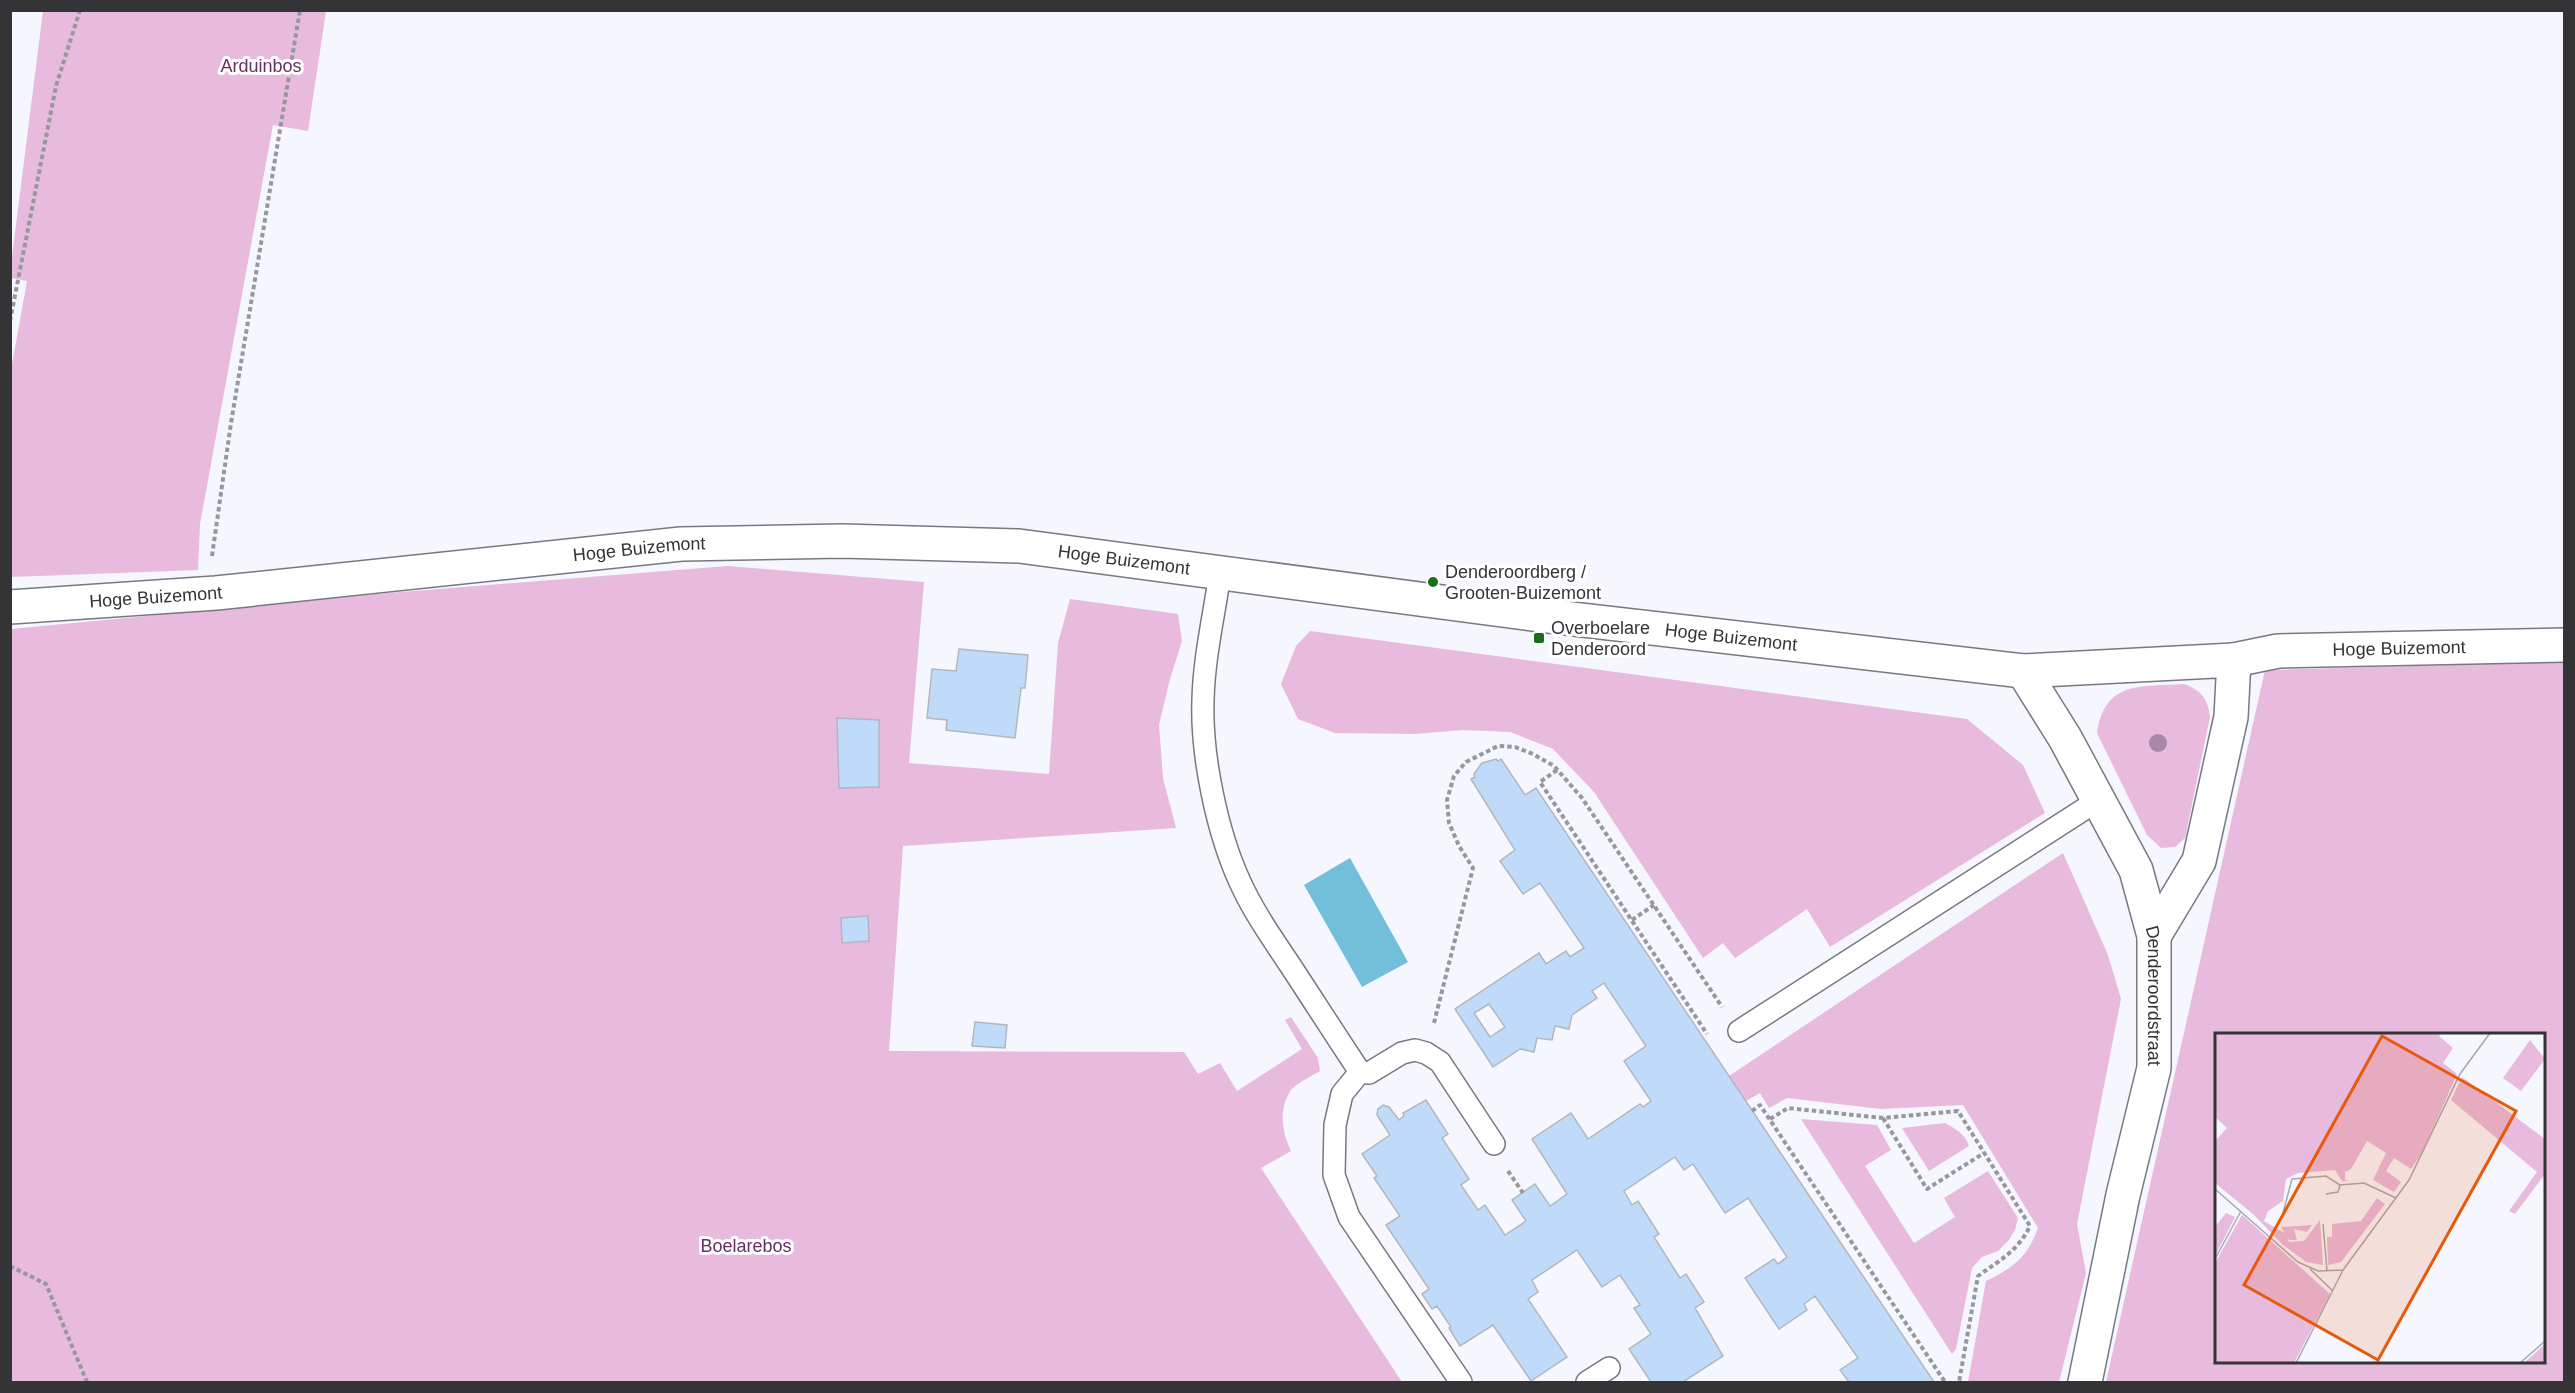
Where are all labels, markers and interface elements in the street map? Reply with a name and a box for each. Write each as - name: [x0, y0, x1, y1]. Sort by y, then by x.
- park label: Arduinbos: [220, 56, 302, 76]
- street label: Hoge Buizemont: [572, 534, 706, 565]
- street label: Hoge Buizemont: [1057, 541, 1191, 579]
- place label: Denderoordberg / Grooten-Buizemont: [1445, 562, 1601, 603]
- marker: Denderoordberg / Grooten-Buizemont: [1426, 575, 1440, 589]
- street label: Hoge Buizemont: [89, 582, 223, 612]
- place label: Overboelare Denderoord: [1551, 618, 1650, 659]
- street label: Hoge Buizemont: [1664, 620, 1798, 655]
- marker: Overboelare Denderoord: [1532, 631, 1546, 645]
- street label: Hoge Buizemont: [2332, 637, 2466, 660]
- street label: Denderoordstraat: [2142, 923, 2164, 1066]
- inset map: [2215, 1033, 2545, 1363]
- park label: Boelarebos: [700, 1236, 792, 1256]

